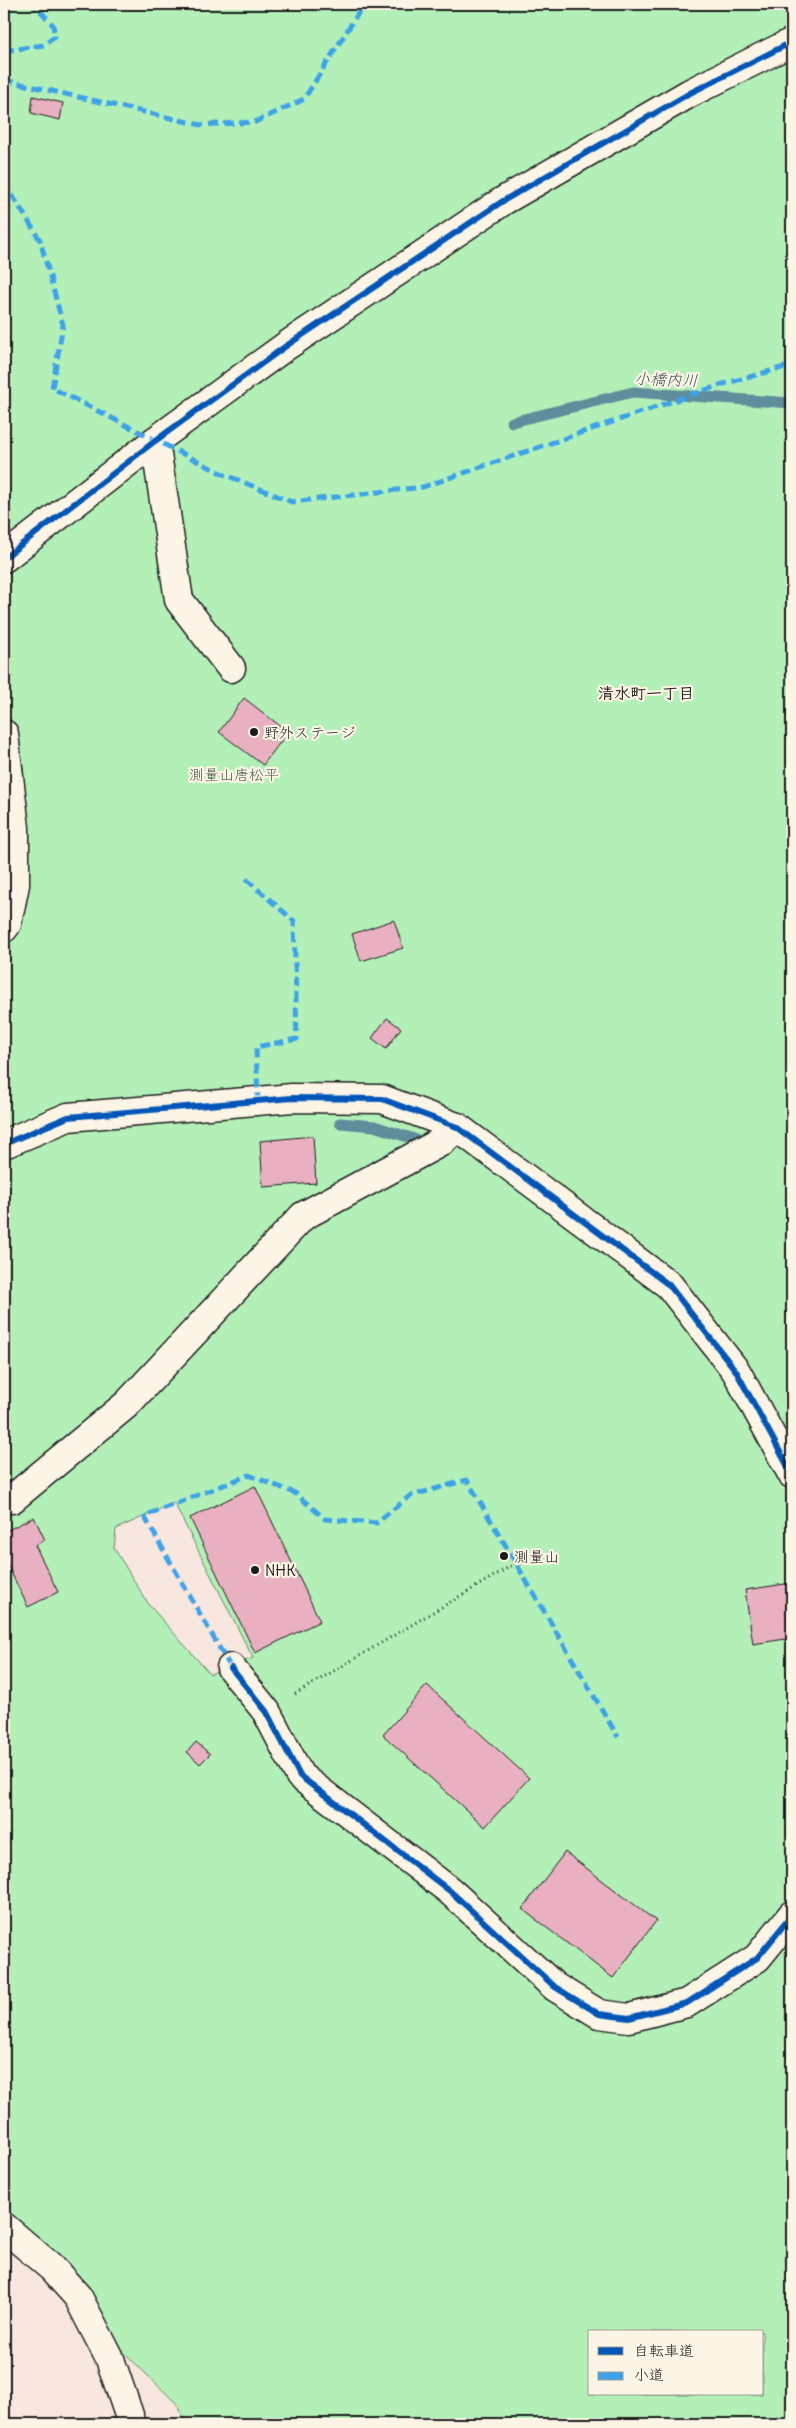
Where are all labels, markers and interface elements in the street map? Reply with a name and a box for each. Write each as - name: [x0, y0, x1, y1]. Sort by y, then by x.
- water label: 小橋内川: [634, 368, 698, 390]
- district label: 清水町一丁目: [598, 683, 694, 703]
- place label: 野外ステージ: [264, 723, 355, 742]
- marker: 野外ステージ: [248, 726, 260, 738]
- park label: 測量山唐松平: [189, 765, 279, 784]
- place label: 測量山: [514, 1547, 559, 1566]
- marker: 測量山: [498, 1550, 510, 1562]
- place label: NHK: [265, 1561, 296, 1580]
- marker: NHK: [249, 1564, 261, 1576]
- legend: [588, 2330, 764, 2396]
- text: 自転車道: [634, 2341, 694, 2360]
- text: 小道: [634, 2365, 664, 2384]

